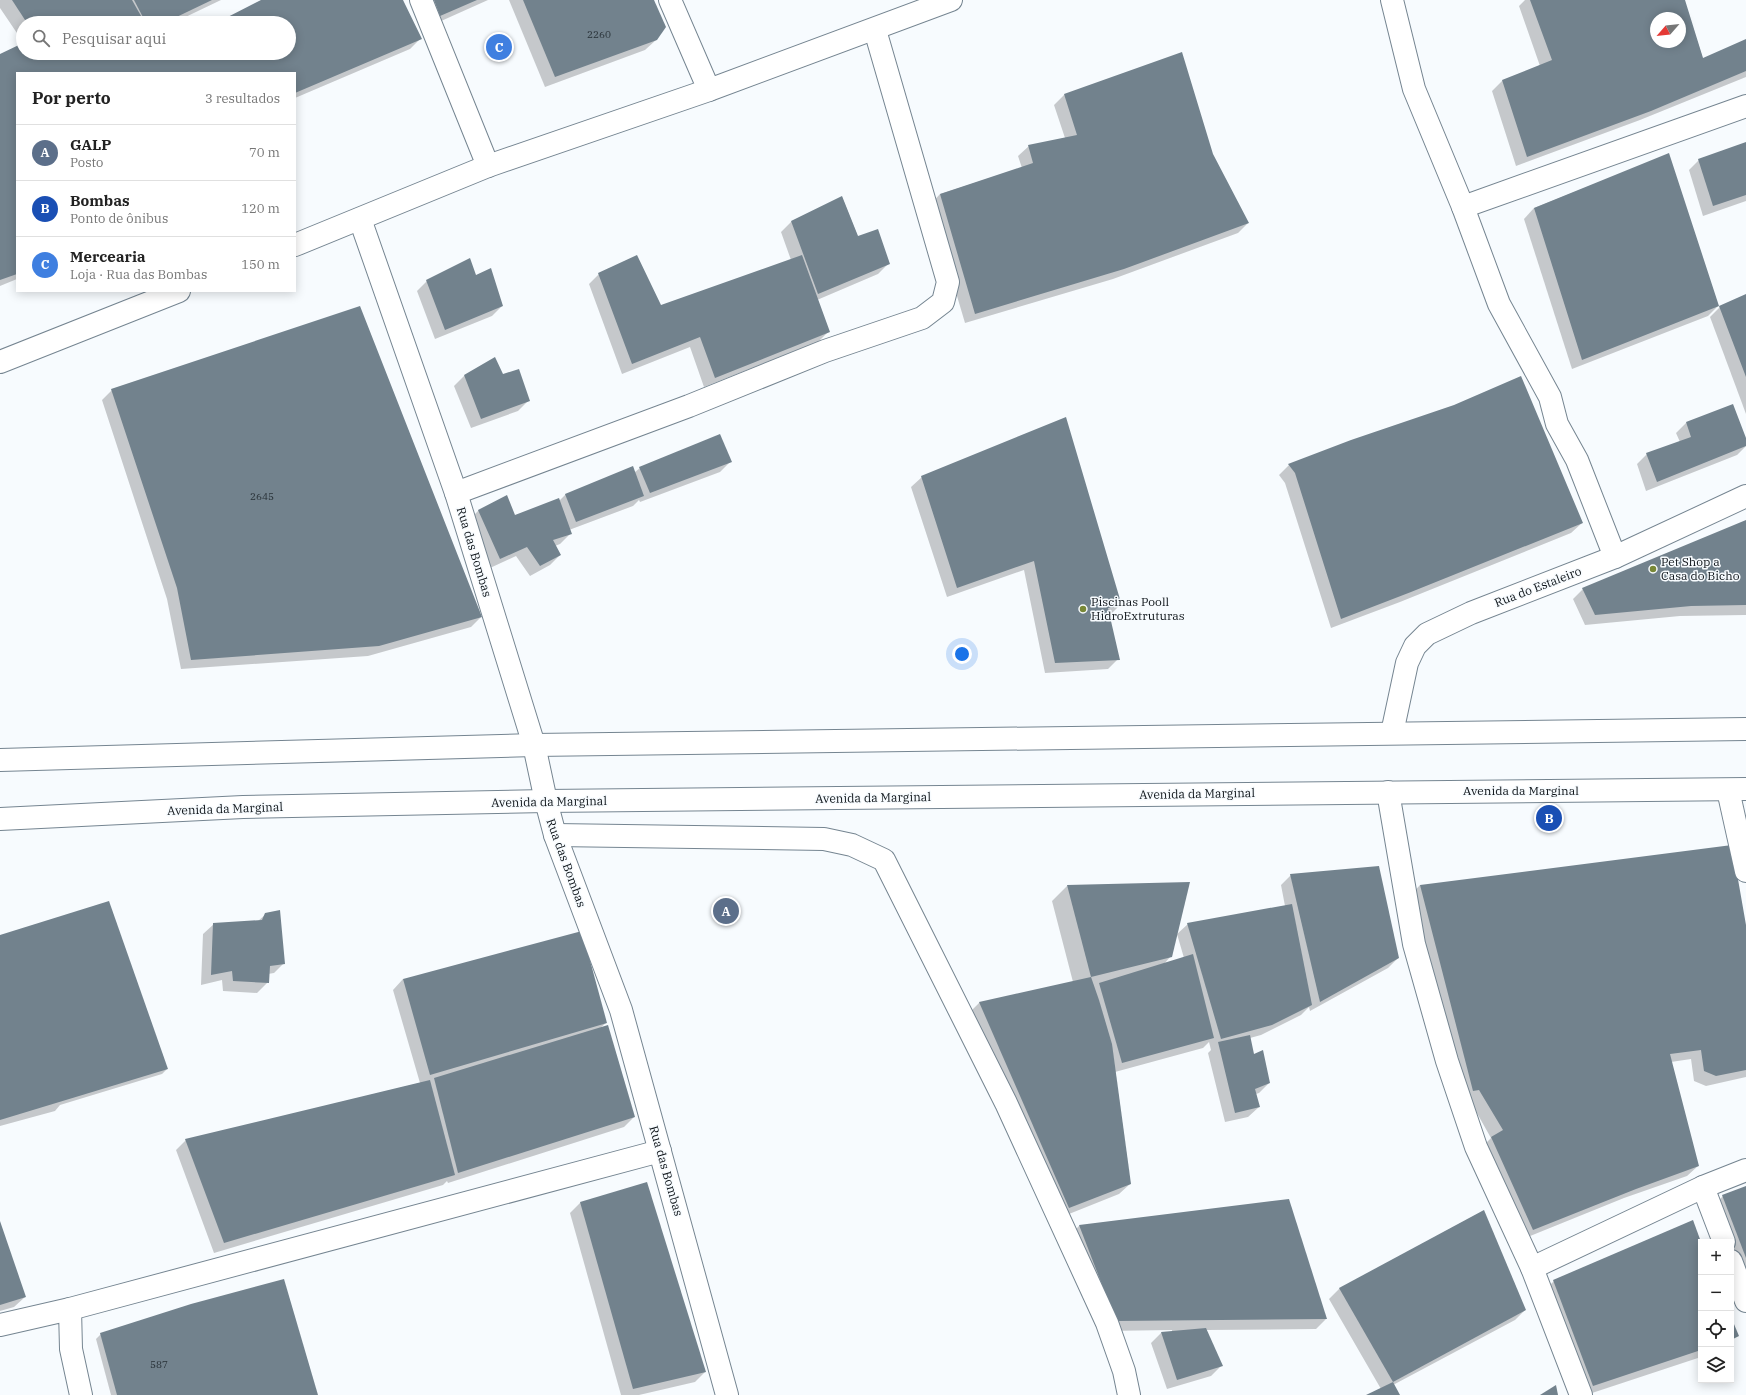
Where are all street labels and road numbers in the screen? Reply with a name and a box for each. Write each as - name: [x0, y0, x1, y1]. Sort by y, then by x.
- street label: Rua das Bombas: [454, 505, 495, 599]
- street label: Rua do Estaleiro: [1492, 563, 1584, 610]
- street label: Avenida da Marginal: [1463, 783, 1579, 798]
- street label: Avenida da Marginal: [1139, 785, 1255, 802]
- street label: Avenida da Marginal: [815, 789, 931, 806]
- street label: Avenida da Marginal: [491, 793, 607, 810]
- street label: Avenida da Marginal: [167, 799, 284, 818]
- street label: Rua das Bombas: [543, 816, 590, 909]
- street label: Rua das Bombas: [646, 1124, 687, 1218]

